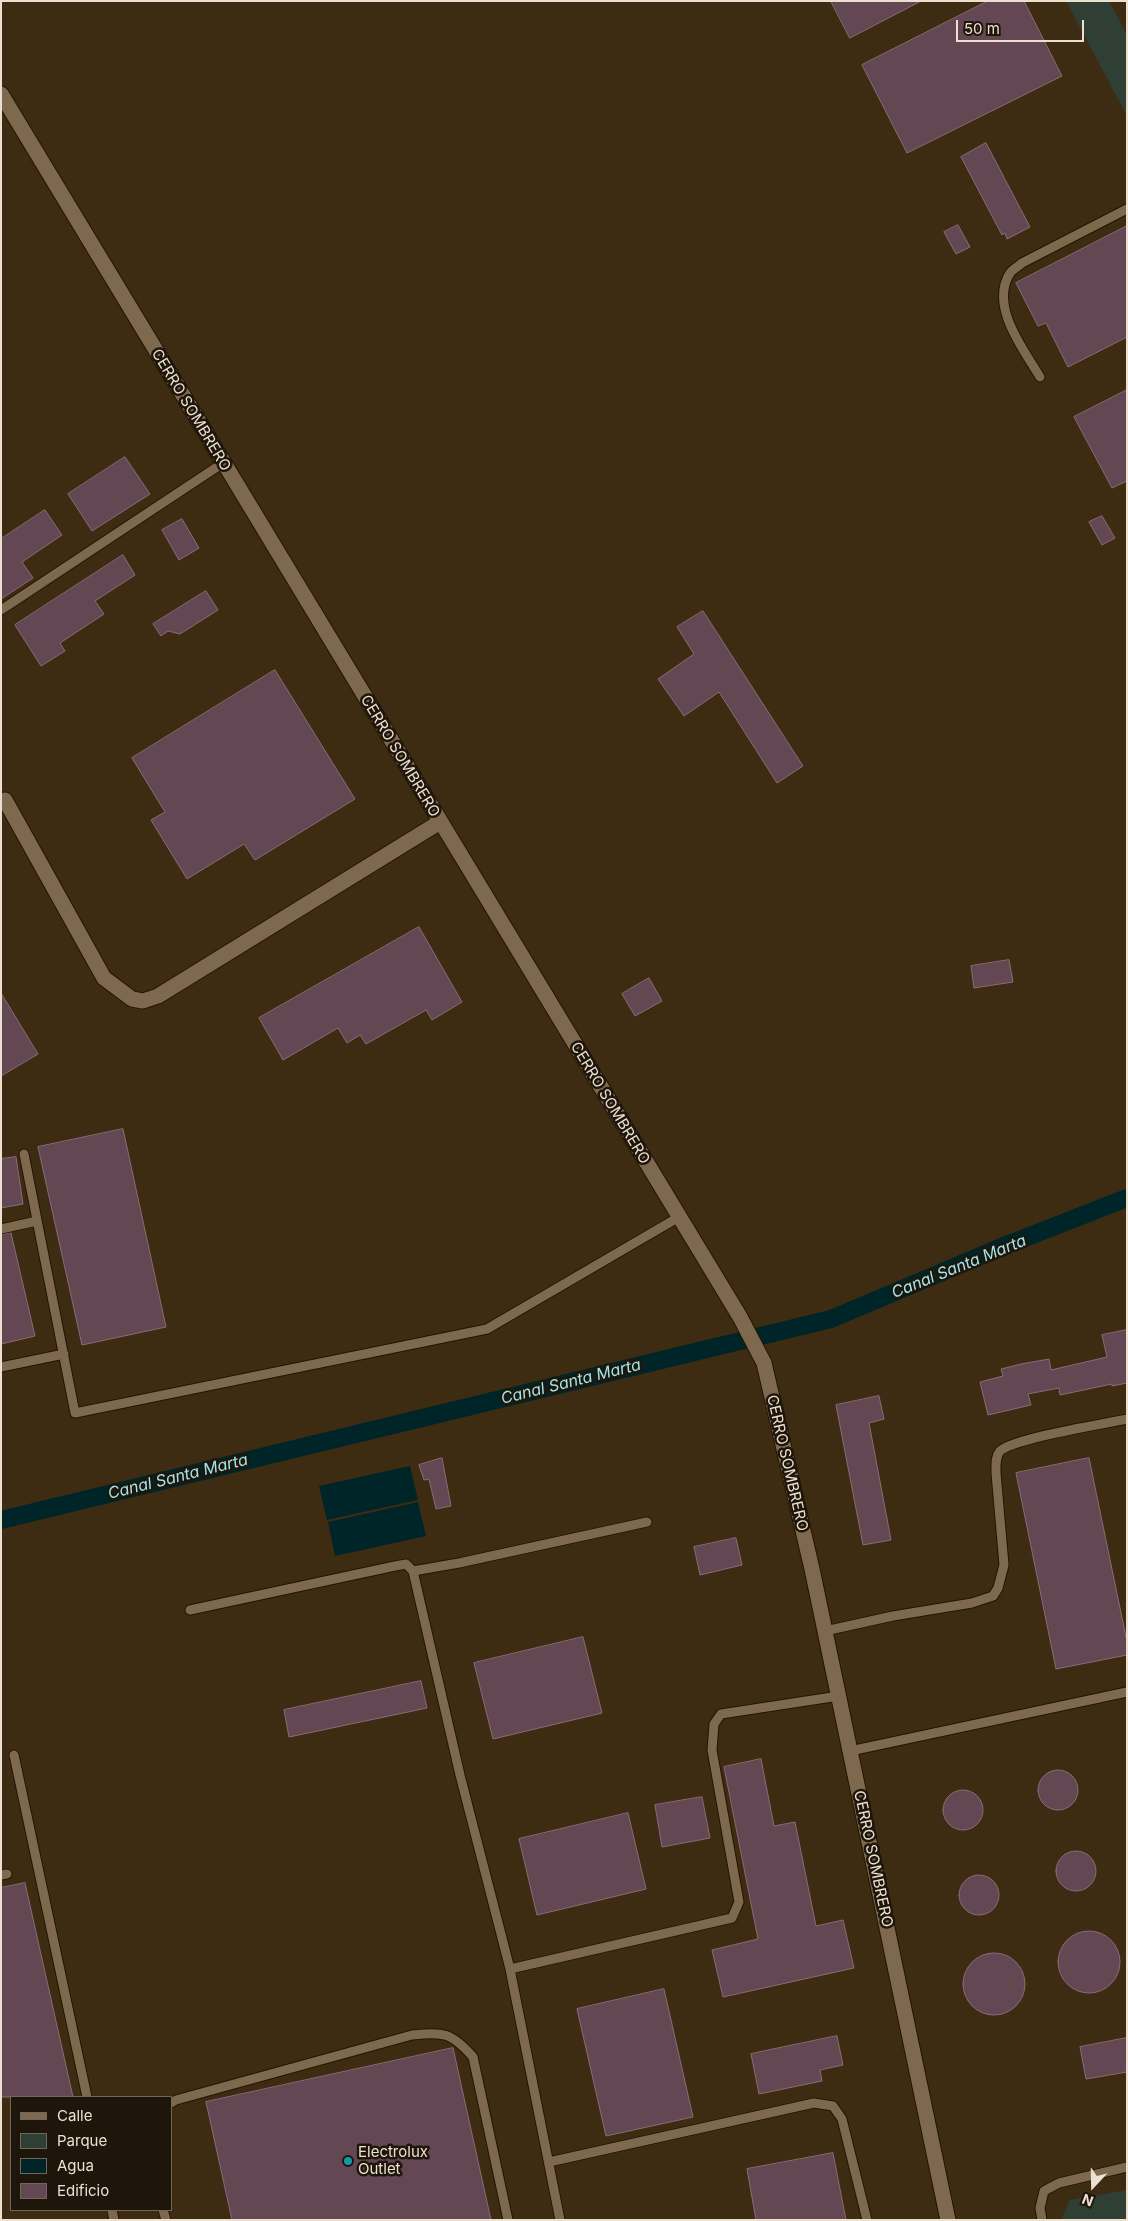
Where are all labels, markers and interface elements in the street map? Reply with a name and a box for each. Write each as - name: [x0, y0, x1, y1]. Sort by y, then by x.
- scale bar: [958, 10, 1086, 42]
- text: 50 m: [964, 19, 1000, 38]
- street label: CERRO SOMBRERO: [147, 346, 235, 474]
- street label: CERRO SOMBRERO: [356, 692, 444, 820]
- street label: CERRO SOMBRERO: [566, 1039, 654, 1167]
- water label: Canal Santa Marta: [889, 1231, 1029, 1303]
- water label: Canal Santa Marta: [499, 1355, 643, 1409]
- street label: CERRO SOMBRERO: [763, 1393, 811, 1533]
- water label: Canal Santa Marta: [106, 1450, 250, 1504]
- street label: CERRO SOMBRERO: [850, 1789, 896, 1929]
- legend: [10, 2096, 172, 2211]
- text: Calle: [57, 2106, 92, 2125]
- text: Parque: [57, 2131, 107, 2150]
- place label: Electrolux Outlet: [358, 2143, 428, 2178]
- marker: Electrolux Outlet: [342, 2155, 354, 2167]
- text: Agua: [57, 2156, 94, 2175]
- north arrow: [1068, 2161, 1118, 2211]
- text: Edificio: [57, 2181, 109, 2200]
- text: N: [1079, 2191, 1095, 2210]

